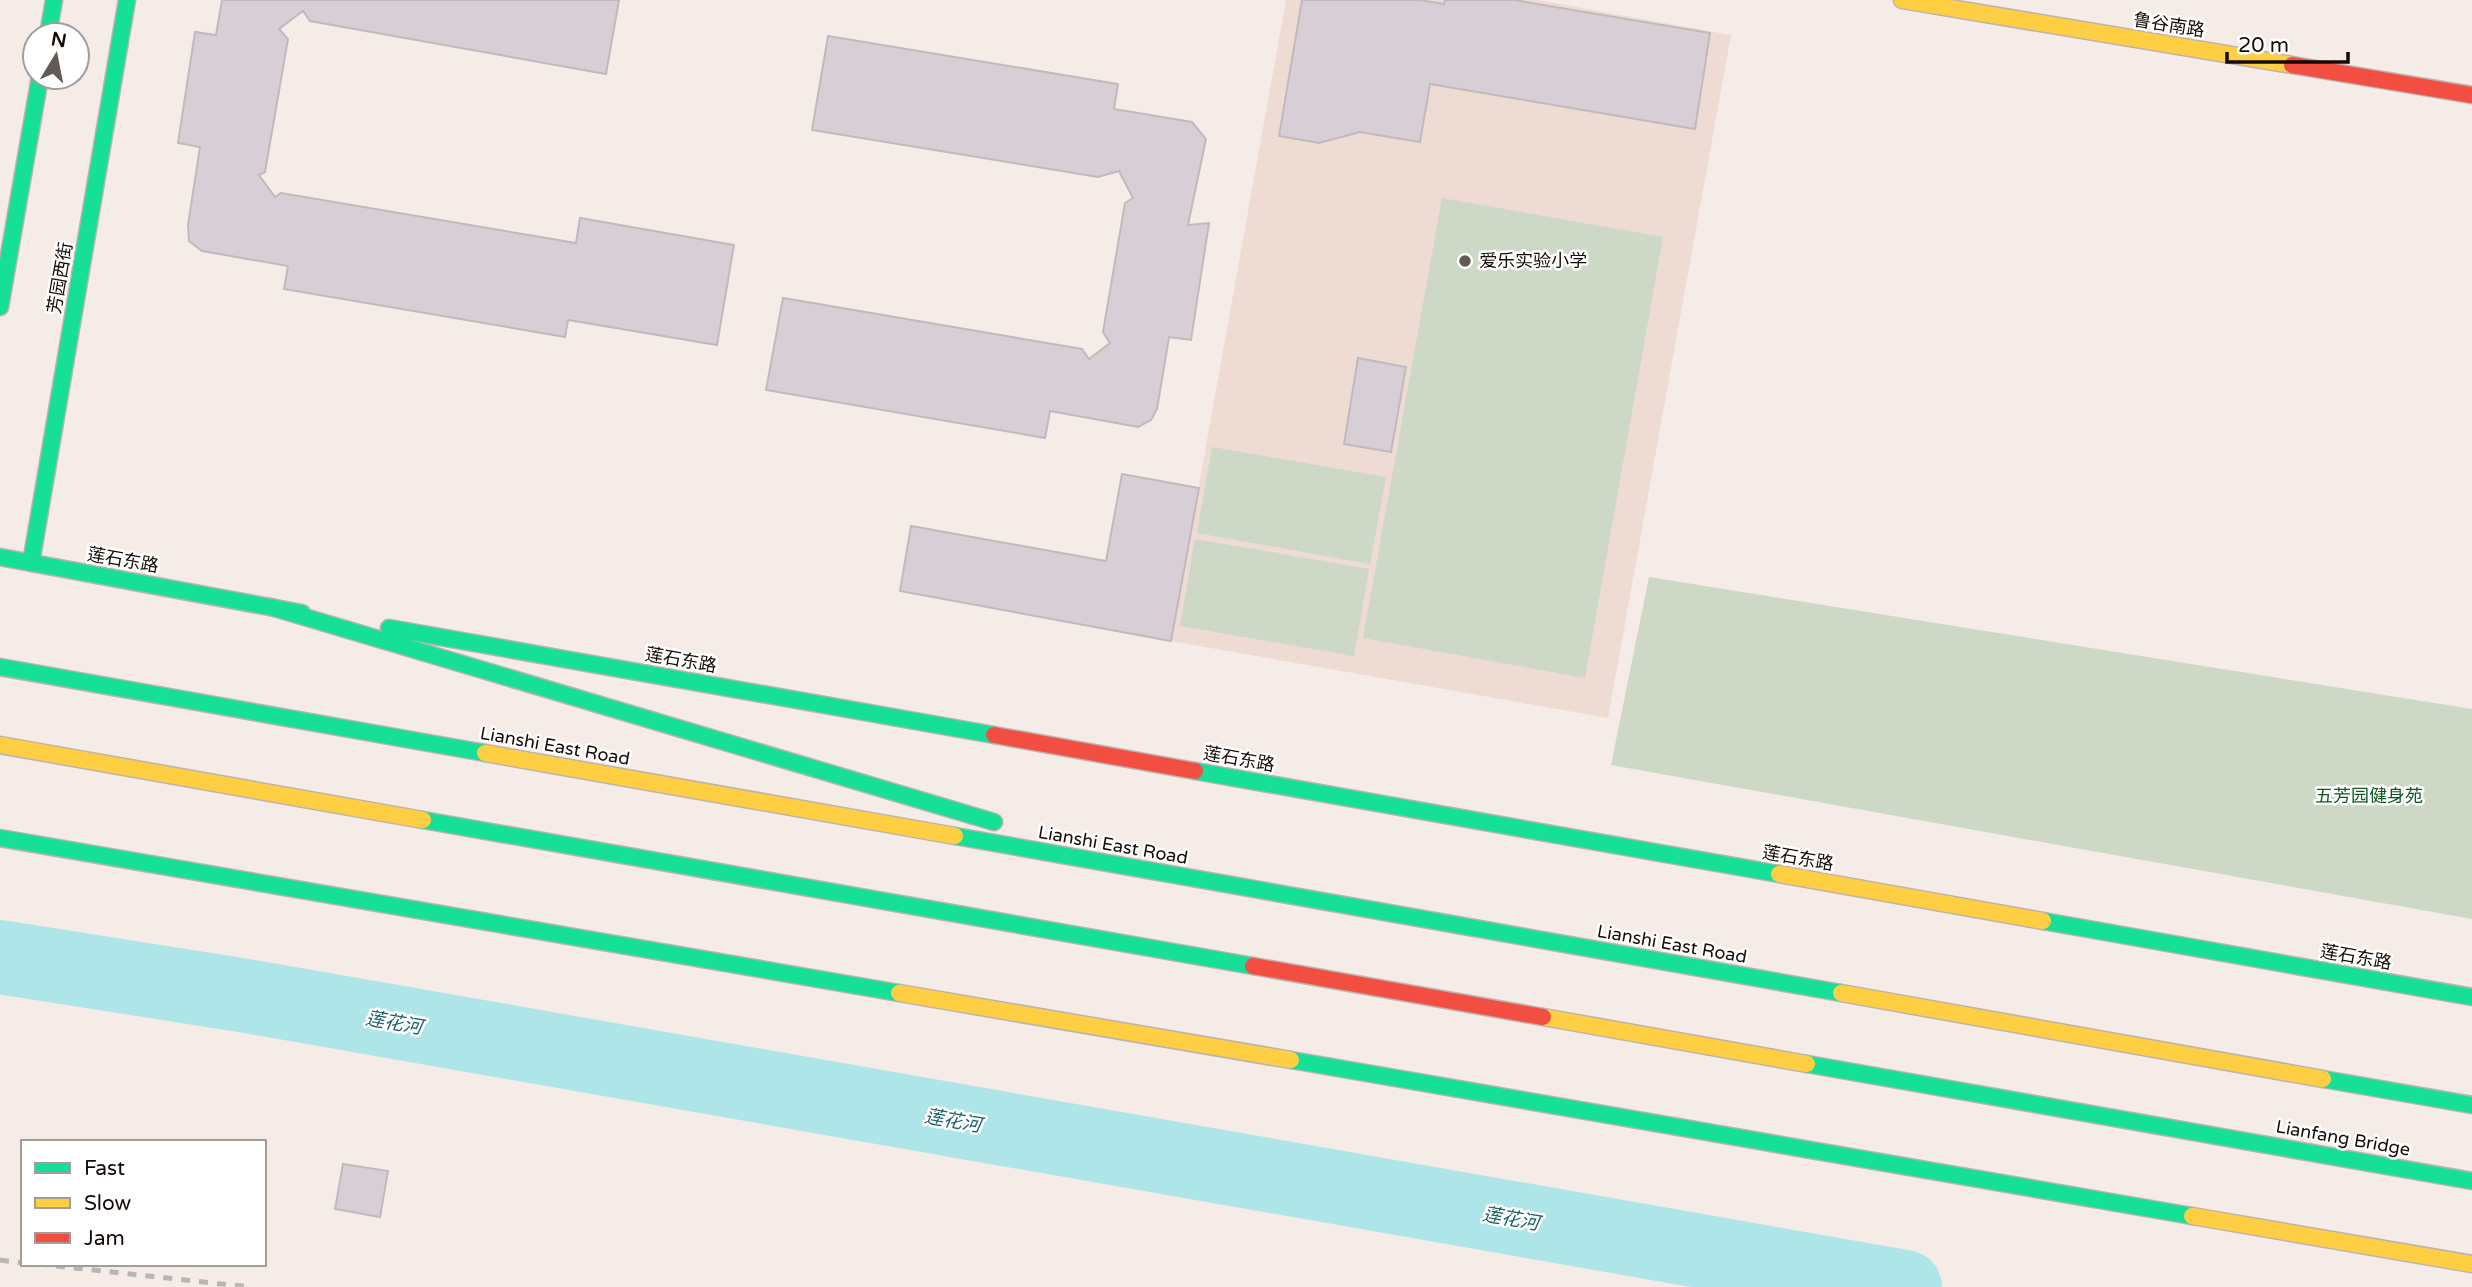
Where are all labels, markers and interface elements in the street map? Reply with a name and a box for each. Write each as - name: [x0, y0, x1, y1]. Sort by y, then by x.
- street label: 鲁谷南路: [2132, 9, 2206, 41]
- north arrow: [21, 21, 91, 91]
- scale bar: [2227, 21, 2348, 65]
- text: N: [49, 28, 68, 52]
- text: 20 m: [2238, 33, 2289, 58]
- street label: 芳园西街: [43, 241, 77, 315]
- place label: 爱乐实验小学: [1479, 250, 1587, 272]
- marker: 爱乐实验小学: [1457, 253, 1473, 269]
- street label: 莲石东路: [86, 543, 160, 577]
- street label: 莲石东路: [644, 643, 718, 677]
- street label: Lianshi East Road: [478, 722, 632, 770]
- street label: 莲石东路: [1202, 742, 1276, 776]
- park label: 五芳园健身苑: [2315, 785, 2423, 807]
- street label: Lianshi East Road: [1036, 821, 1190, 869]
- street label: 莲石东路: [1761, 841, 1835, 875]
- street label: Lianshi East Road: [1595, 920, 1749, 968]
- street label: 莲石东路: [2319, 940, 2393, 974]
- water label: 莲花河: [364, 1007, 428, 1039]
- water label: 莲花河: [923, 1105, 987, 1137]
- street label: Lianfang Bridge: [2274, 1115, 2412, 1161]
- legend: [21, 1140, 266, 1266]
- text: Fast: [84, 1156, 125, 1181]
- text: Slow: [84, 1191, 132, 1216]
- water label: 莲花河: [1481, 1203, 1545, 1235]
- text: Jam: [84, 1226, 125, 1251]

